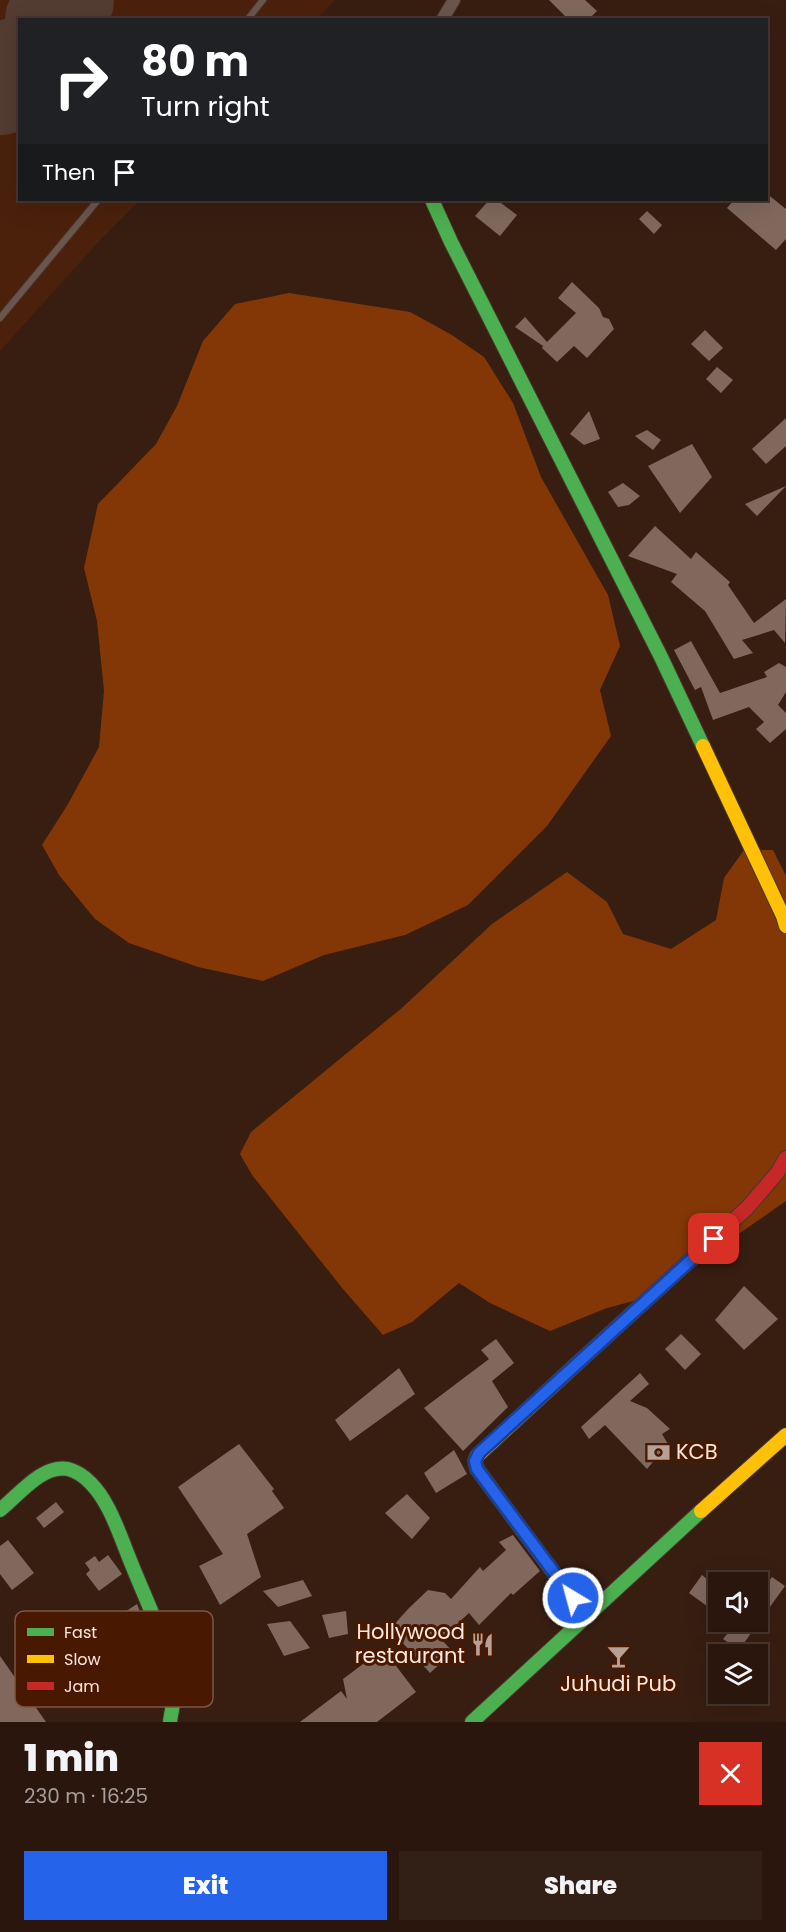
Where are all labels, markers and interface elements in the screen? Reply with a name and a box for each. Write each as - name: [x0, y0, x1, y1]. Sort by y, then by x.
- text: 80 m: [141, 32, 249, 91]
- icon: right: [42, 42, 120, 120]
- text: Turn right: [141, 88, 270, 125]
- icon: arrive: [108, 156, 141, 189]
- text: Then: [42, 157, 96, 188]
- pin: [688, 1213, 739, 1264]
- icon: arrive: [697, 1222, 730, 1255]
- place label: KCB: [676, 1437, 718, 1466]
- bank icon: KCB: [645, 1439, 671, 1465]
- position arrow: [541, 1566, 605, 1630]
- map controls: [708, 1572, 768, 1704]
- button: sound: [708, 1572, 768, 1632]
- legend: [15, 1611, 213, 1707]
- place label: Hollywood restaurant: [355, 1617, 465, 1670]
- text: Fast: [64, 1621, 97, 1644]
- restaurant icon: Hollywood restaurant: [470, 1631, 496, 1657]
- bar icon: Juhudi Pub: [605, 1643, 631, 1669]
- button: layers: [708, 1644, 768, 1704]
- text: Slow: [64, 1648, 101, 1671]
- place label: Juhudi Pub: [560, 1669, 676, 1698]
- text: Jam: [64, 1675, 100, 1698]
- text: 1 min: [24, 1733, 119, 1784]
- button: close: [699, 1742, 762, 1805]
- text: 230 m · 16:25: [24, 1782, 148, 1810]
- button: Exit: [24, 1851, 387, 1920]
- button: Share: [399, 1851, 762, 1920]

